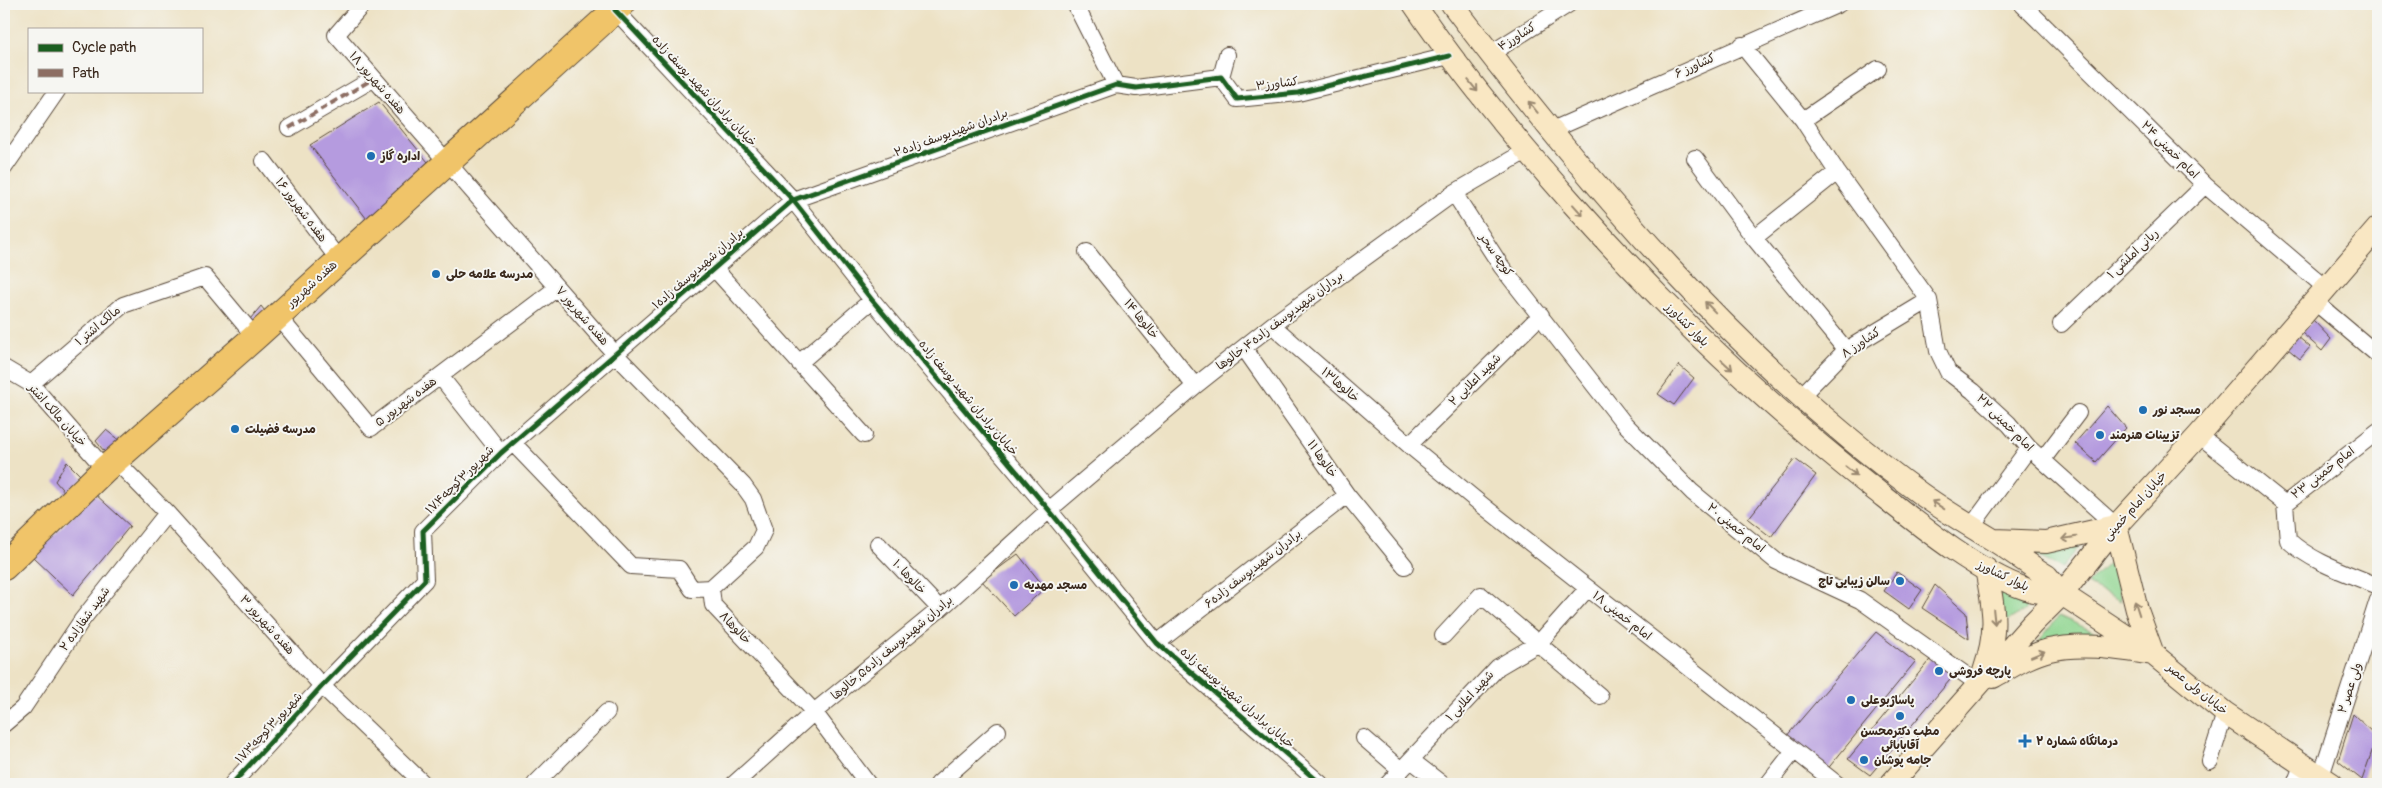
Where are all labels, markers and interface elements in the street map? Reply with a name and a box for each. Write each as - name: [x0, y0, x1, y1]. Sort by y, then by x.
- street label: کشاورز۴: [1495, 20, 1539, 54]
- legend: [28, 28, 202, 92]
- street label: خیابان برادران شهید یوسف زاده: [649, 32, 759, 150]
- text: Cycle path: [72, 38, 136, 57]
- street label: هفده شهریور ۱۸: [346, 49, 408, 118]
- street label: کشاورز ۶: [1672, 50, 1718, 82]
- text: Path: [72, 64, 99, 83]
- street label: کشاورز۳: [1255, 74, 1299, 94]
- one-way arrow: [1468, 79, 1479, 92]
- one-way arrow: [1528, 100, 1539, 113]
- street label: برادران شهیدیوسف زاده۲: [892, 105, 1010, 161]
- street label: امام خمینی ۲۴: [2137, 118, 2202, 183]
- place label: اداره گاز: [380, 148, 420, 164]
- marker: اداره گاز: [365, 150, 377, 162]
- street label: هفده شهریور ۱۶: [272, 175, 330, 245]
- one-way arrow: [1572, 204, 1584, 217]
- street label: برادران شهیدیوسف زاده۱: [649, 225, 747, 313]
- street label: ربانی املشی ۱: [2104, 226, 2162, 282]
- street label: کوچه سحر: [1475, 230, 1516, 279]
- street label: هفده شهریور: [283, 257, 341, 311]
- place label: مدرسه علامه حلی: [446, 267, 533, 282]
- marker: مدرسه علامه حلی: [430, 268, 442, 280]
- street label: برداران شهیدیوسف زاده۴,خالوها: [1213, 268, 1347, 374]
- street label: هفده شهریور ۷: [552, 283, 612, 349]
- street label: خالوها ۱۴: [1120, 296, 1162, 342]
- street label: بلوار کشاورز: [1661, 299, 1712, 350]
- one-way arrow: [1704, 301, 1716, 313]
- street label: مالک اشتر ۱: [72, 303, 124, 349]
- street label: کشاورز ۸: [1839, 324, 1883, 362]
- street label: خیابان برادران شهید یوسف زاده: [915, 337, 1021, 459]
- street label: شهید اعلایی ۲: [1446, 351, 1504, 409]
- one-way arrow: [1721, 359, 1734, 371]
- street label: خالوها۱۳: [1318, 364, 1362, 406]
- street label: هفده شهریور ۵: [372, 374, 440, 430]
- street label: خیابان مالک اشتر: [24, 380, 89, 450]
- street label: امام خمینی ۲۲: [1973, 391, 2037, 455]
- place label: مسجد نور: [2152, 403, 2201, 418]
- marker: مسجد نور: [2137, 404, 2149, 416]
- place label: مدرسه فضیلت: [245, 422, 316, 437]
- marker: مدرسه فضیلت: [229, 423, 241, 435]
- place label: تزیینات هنرمند: [2110, 428, 2180, 443]
- marker: تزیینات هنرمند: [2094, 429, 2106, 441]
- street label: خالوها ۱۱: [1304, 437, 1340, 481]
- street label: ۱۷شهریور۳کوچه۴: [422, 442, 498, 518]
- street label: امام خمینی ۲۳: [2288, 444, 2358, 503]
- one-way arrow: [1844, 465, 1857, 476]
- street label: خیابان امام خمینی: [2100, 468, 2171, 544]
- street label: امام خمینی ۲۰: [1703, 500, 1768, 557]
- one-way arrow: [1931, 500, 1945, 510]
- street label: برادران شهیدیوسف زاده۶: [1201, 526, 1305, 612]
- one-way arrow: [2061, 533, 2077, 543]
- street label: خالوها ۱۰: [889, 556, 929, 598]
- street label: بلوار کشاورز: [1974, 557, 2031, 595]
- place label: سالن زیبایی تاج: [1818, 574, 1890, 589]
- marker: سالن زیبایی تاج: [1894, 575, 1906, 587]
- place label: مسجد مهدیه: [1024, 578, 1087, 593]
- marker: مسجد مهدیه: [1008, 579, 1020, 591]
- street label: شهید شفازاده ۲: [56, 584, 114, 654]
- street label: امام خمینی ۱۸: [1589, 588, 1655, 645]
- street label: هفده شهریور ۳: [236, 592, 298, 658]
- street label: برادران شهیدیوسف زاده۵,خالوها: [828, 593, 956, 703]
- one-way arrow: [2131, 600, 2141, 616]
- one-way arrow: [1989, 608, 1999, 624]
- street label: خالوها۸: [716, 609, 754, 647]
- street label: خیابان برادران شهید یوسف زاده: [1177, 644, 1297, 752]
- one-way arrow: [2030, 649, 2045, 659]
- street label: خیابان ولی عصر: [2163, 659, 2231, 718]
- street label: ولی عصر ۲: [2335, 661, 2365, 715]
- place label: پارچه فروشی: [1949, 664, 2012, 679]
- marker: پارچه فروشی: [1933, 665, 1945, 677]
- street label: شهید اعلایی ۱: [1443, 667, 1497, 725]
- street label: ۱۷شهریور۳کوچه۳: [232, 689, 306, 767]
- place label: پاساژبوعلی: [1861, 693, 1915, 708]
- marker: پاساژبوعلی: [1845, 694, 1857, 706]
- marker: مطب دکترمحسن آقابابائی: [1894, 710, 1906, 722]
- place label: مطب دکترمحسن آقابابائی: [1861, 724, 1939, 753]
- place label: درمانگاه شماره ۲: [2036, 733, 2118, 749]
- marker: درمانگاه شماره ۲: [2018, 734, 2032, 748]
- place label: جامه پوشان: [1874, 753, 1932, 768]
- marker: جامه پوشان: [1858, 754, 1870, 766]

